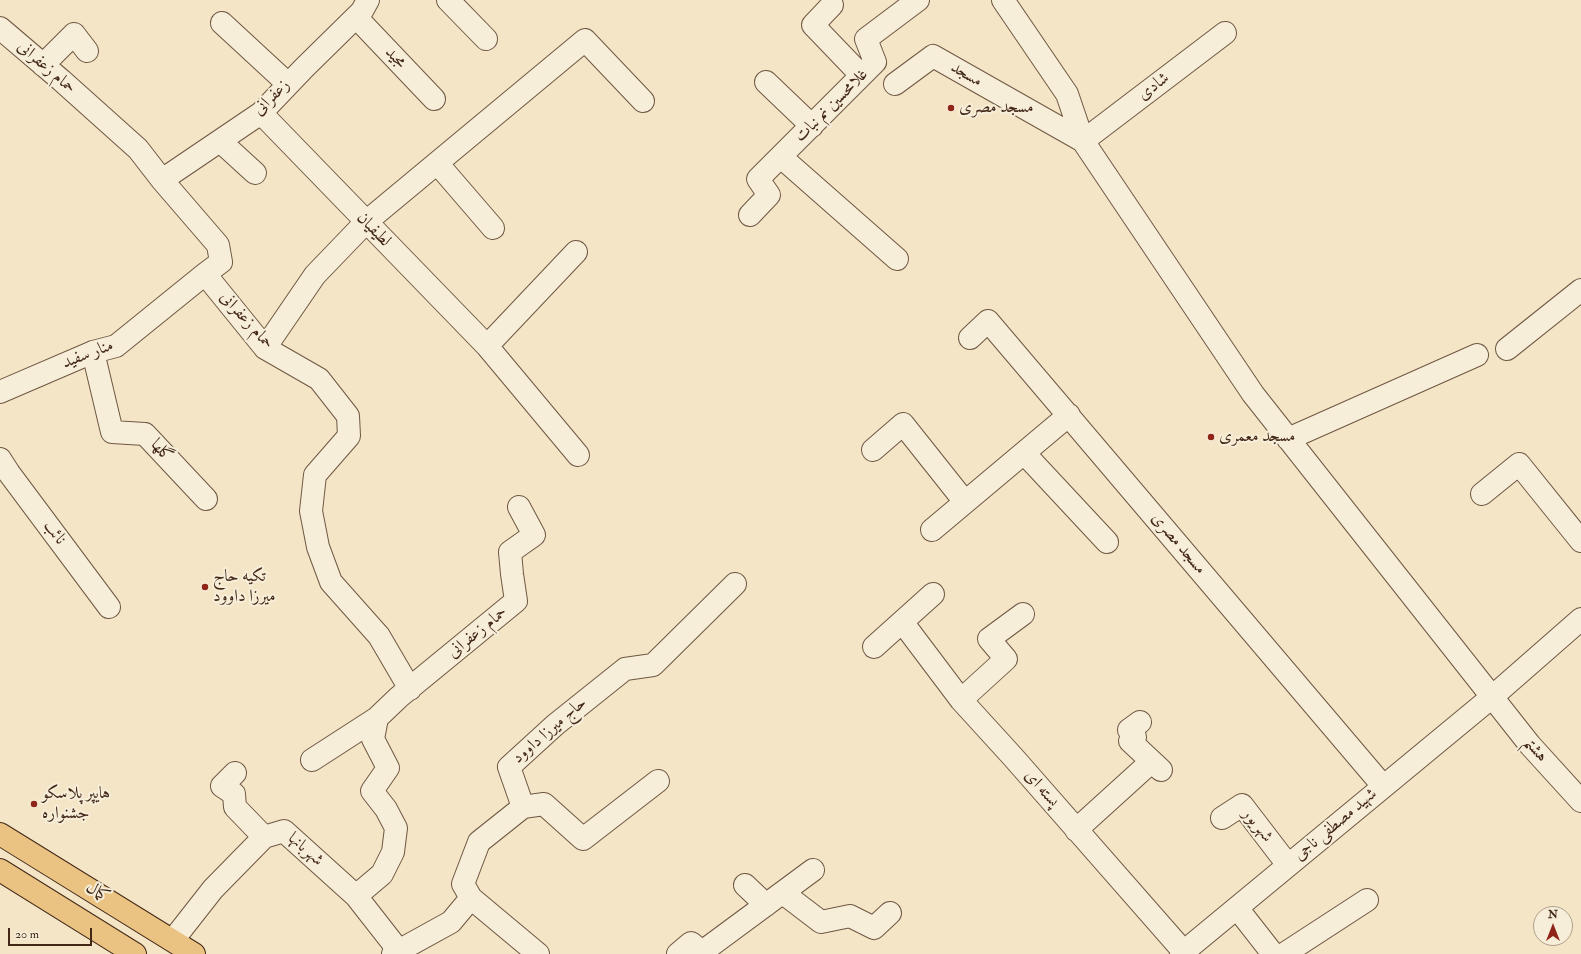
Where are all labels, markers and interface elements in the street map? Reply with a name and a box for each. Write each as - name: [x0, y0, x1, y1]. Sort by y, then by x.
- street label: حمام زعفرانی: [13, 37, 79, 99]
- street label: مجید: [380, 43, 410, 73]
- street label: مسجد: [946, 58, 986, 92]
- street label: غلامحسین نم نبات: [791, 65, 873, 147]
- street label: شادی: [1134, 69, 1174, 105]
- street label: زعفرانی: [249, 76, 295, 120]
- place label: مسجد مصری: [959, 98, 1034, 118]
- marker: مسجد مصری: [946, 103, 956, 113]
- street label: لطیفیان: [352, 208, 394, 252]
- street label: حمام زعفرانی: [215, 288, 277, 354]
- street label: منار سفید: [59, 336, 117, 374]
- place label: مسجد معمری: [1219, 427, 1295, 447]
- marker: مسجد معمری: [1206, 432, 1216, 442]
- street label: گلها: [145, 435, 177, 467]
- street label: مسجد مصری: [1146, 509, 1210, 579]
- street label: نائب: [38, 517, 70, 549]
- place label: تکیه حاج میرزا داوود: [213, 567, 276, 607]
- marker: تکیه حاج میرزا داوود: [200, 582, 210, 592]
- street label: حمام زعفرانی: [444, 603, 512, 663]
- street label: حاج میرزا داوود: [509, 693, 591, 769]
- street label: هشتم: [1518, 733, 1552, 767]
- street label: پسته ای: [1019, 766, 1063, 812]
- place label: هایپر پلاسکو جشنواره: [42, 784, 110, 824]
- street label: شهید مصطفی ناجی: [1290, 784, 1382, 866]
- marker: هایپر پلاسکو جشنواره: [29, 799, 39, 809]
- street label: شهریور: [1237, 805, 1277, 847]
- street label: شهربانها: [283, 829, 327, 871]
- street label: کمال: [82, 878, 112, 908]
- north arrow: [1533, 906, 1573, 946]
- text: N: [1548, 908, 1558, 921]
- scale bar: [10, 920, 94, 946]
- text: 20 m: [15, 927, 39, 942]

